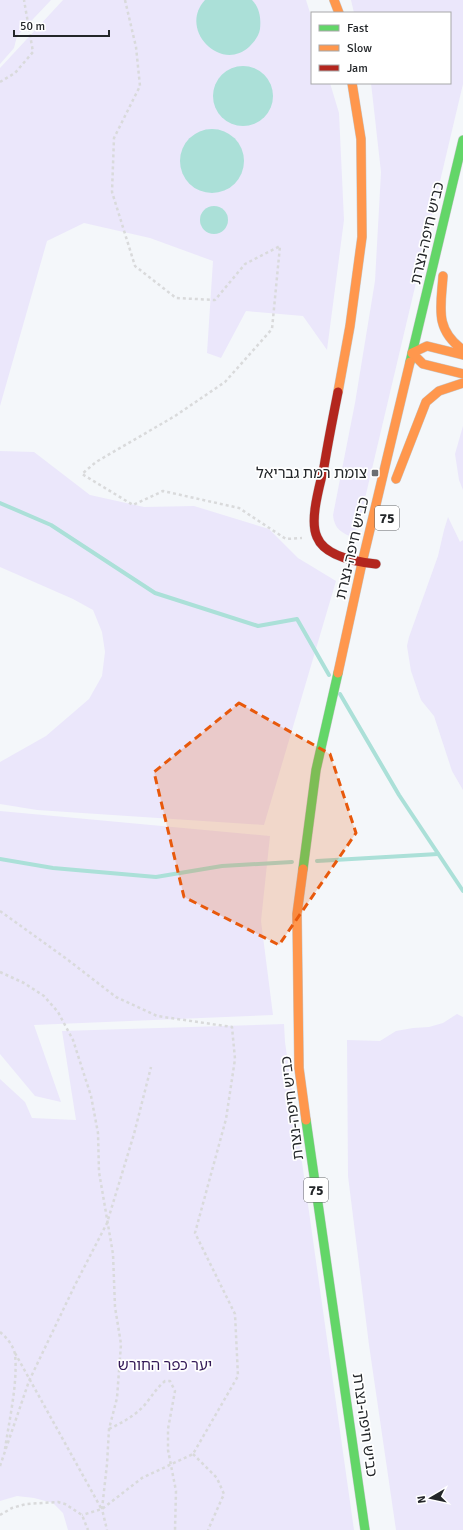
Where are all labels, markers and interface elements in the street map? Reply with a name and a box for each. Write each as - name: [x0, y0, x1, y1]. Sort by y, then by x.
- scale bar: [14, 12, 109, 38]
- legend: [311, 12, 451, 84]
- text: 50 m: [20, 19, 45, 34]
- text: Fast: [347, 21, 368, 36]
- text: Slow: [347, 41, 372, 56]
- text: Jam: [347, 61, 368, 76]
- street label: כביש חיפה-נצרת: [406, 180, 448, 286]
- place label: צומת רמת גבריאל: [256, 464, 367, 482]
- marker: צומת רמת גבריאל: [370, 468, 380, 478]
- street label: כביש חיפה-נצרת: [331, 495, 373, 601]
- road number: 75: [375, 506, 399, 530]
- street label: כביש חיפה-נצרת: [277, 1055, 307, 1161]
- road number: 75: [304, 1178, 328, 1202]
- park label: יער כפר החורש: [118, 1356, 212, 1374]
- street label: כביש חיפה-נצרת: [349, 1372, 381, 1478]
- north arrow: [411, 1478, 451, 1518]
- text: N: [415, 1495, 429, 1504]

